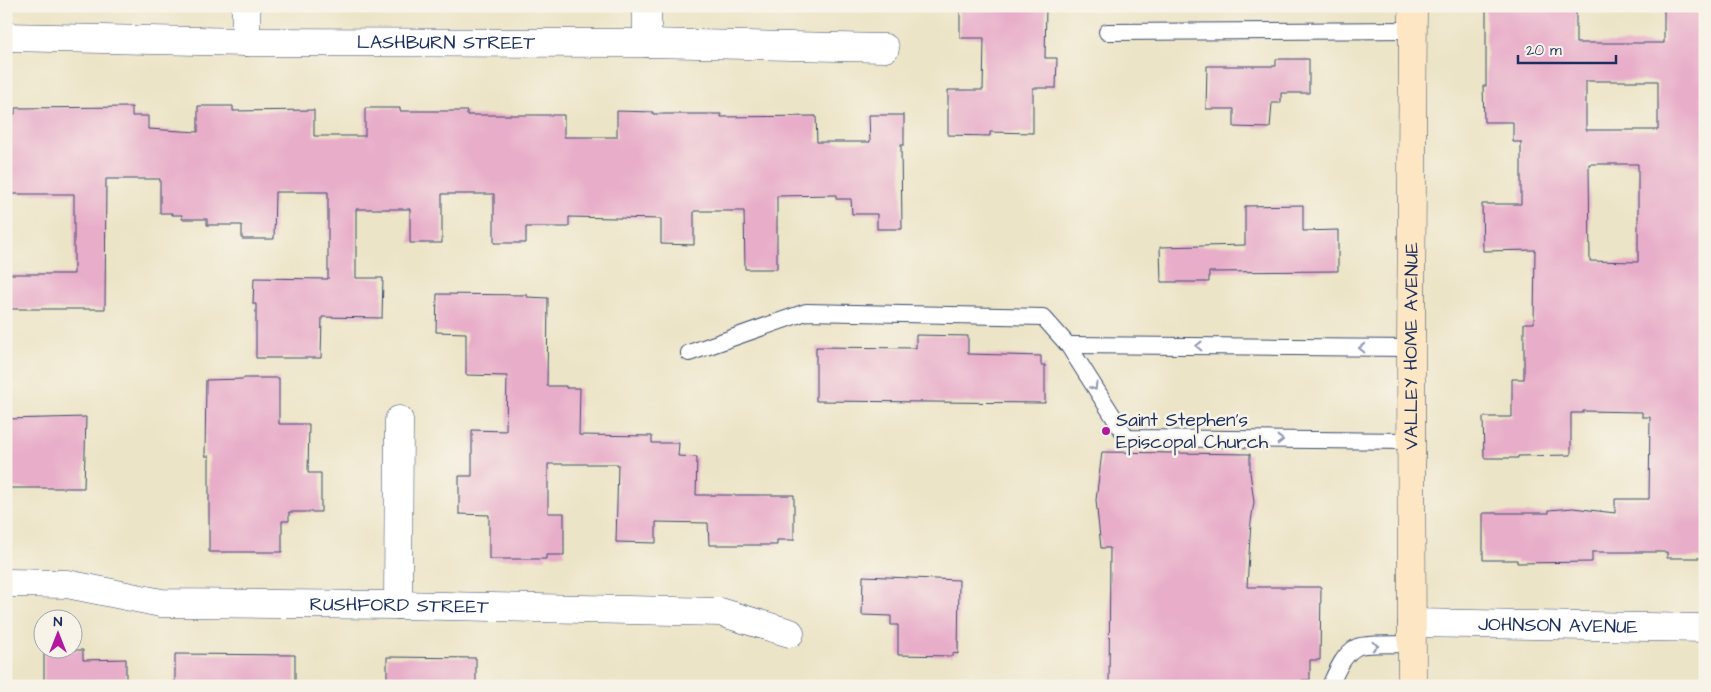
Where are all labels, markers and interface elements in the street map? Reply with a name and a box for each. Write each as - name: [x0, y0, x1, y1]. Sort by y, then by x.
- street label: LASHBURN STREET: [357, 29, 535, 56]
- scale bar: [1518, 32, 1616, 64]
- text: 20 m: [1526, 40, 1562, 61]
- street label: VALLEY HOME AVENUE: [1397, 242, 1425, 450]
- one-way arrow: [1195, 341, 1203, 352]
- one-way arrow: [1358, 343, 1366, 353]
- one-way arrow: [1088, 381, 1098, 390]
- place label: Saint Stephen's Episcopal Church: [1116, 407, 1269, 456]
- marker: Saint Stephen's Episcopal Church: [1100, 425, 1112, 437]
- one-way arrow: [1277, 435, 1285, 445]
- street label: RUSHFORD STREET: [309, 591, 489, 620]
- north arrow: [32, 610, 82, 660]
- street label: JOHNSON AVENUE: [1478, 611, 1638, 640]
- text: N: [54, 612, 63, 632]
- one-way arrow: [1371, 640, 1379, 651]

